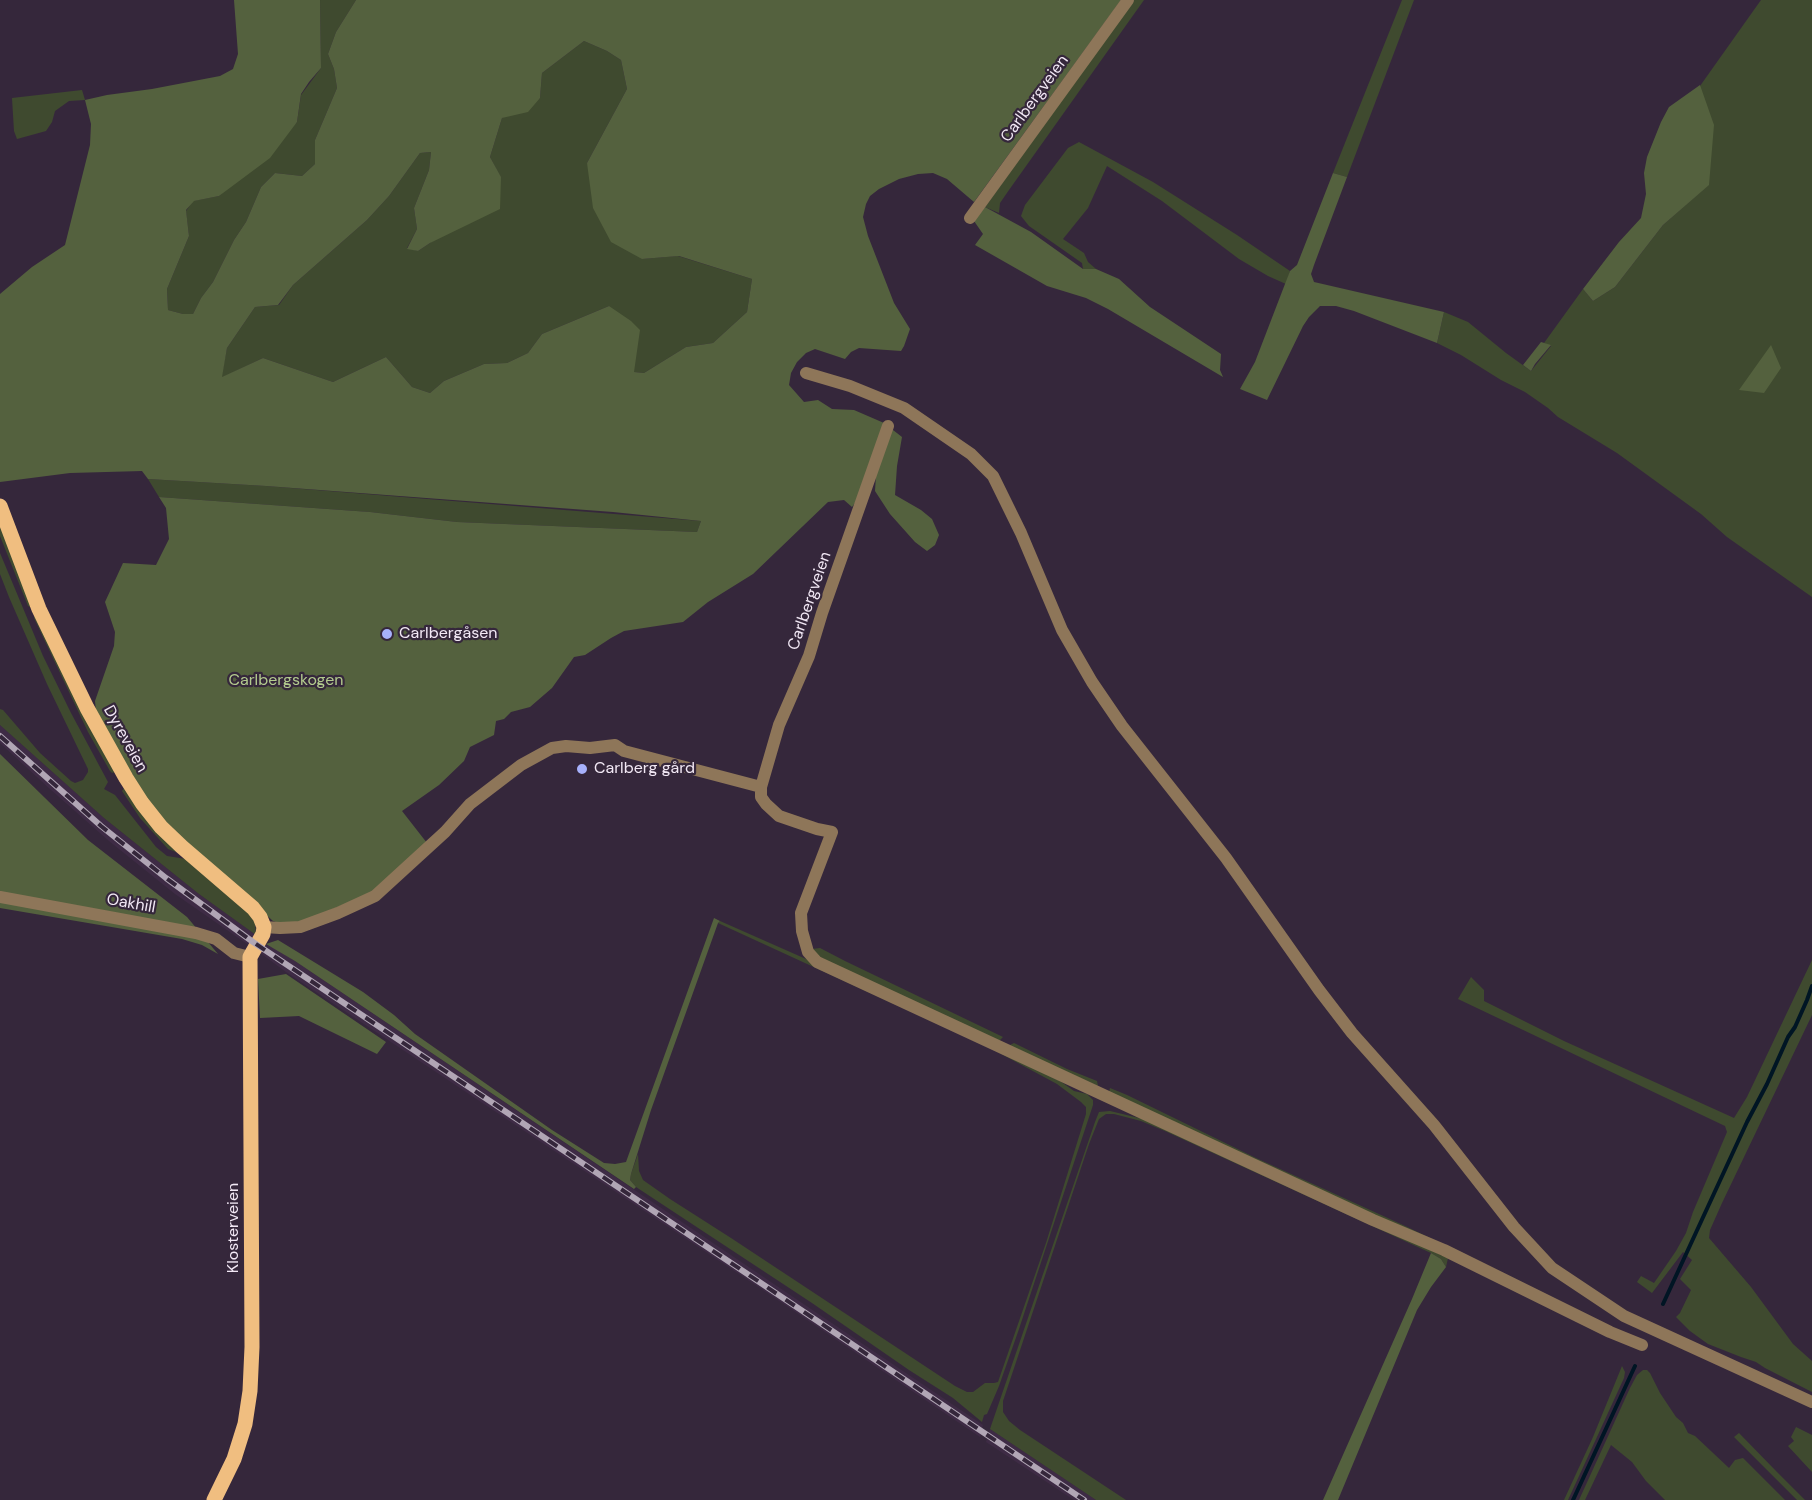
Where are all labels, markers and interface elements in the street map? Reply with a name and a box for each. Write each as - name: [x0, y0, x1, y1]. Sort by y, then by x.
- street label: Carlbergveien: [997, 52, 1073, 146]
- street label: Carlbergveien: [784, 549, 836, 653]
- place label: Carlbergåsen: [399, 624, 497, 644]
- marker: Carlbergåsen: [380, 627, 394, 641]
- park label: Carlbergskogen: [229, 671, 343, 691]
- street label: Dyreveien: [99, 702, 151, 776]
- place label: Carlberg gård: [594, 759, 695, 779]
- marker: Carlberg gård: [575, 762, 589, 776]
- street label: Oakhill: [105, 890, 157, 918]
- street label: Klosterveien: [224, 1183, 244, 1273]

